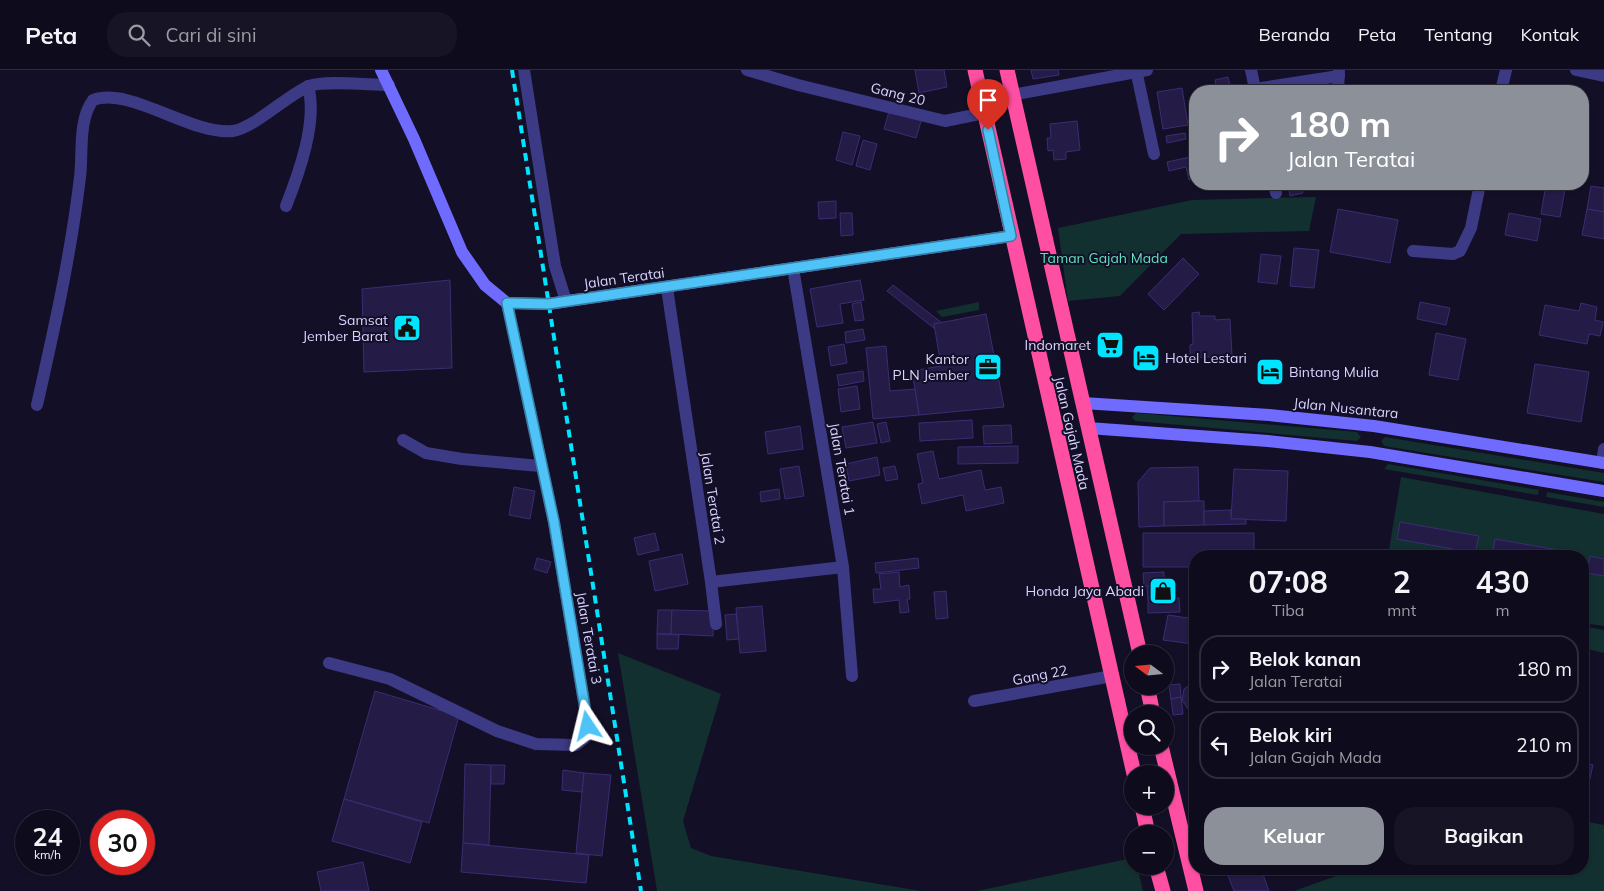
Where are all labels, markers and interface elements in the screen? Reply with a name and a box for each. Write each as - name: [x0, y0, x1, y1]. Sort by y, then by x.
- search box: [107, 12, 457, 57]
- text: Peta: [25, 20, 77, 50]
- icon: search: [125, 21, 153, 49]
- text: Cari di sini: [165, 23, 256, 47]
- text: Beranda: [1259, 23, 1330, 46]
- text: Peta: [1358, 23, 1396, 46]
- text: Tentang: [1424, 23, 1493, 46]
- text: Kontak: [1521, 23, 1579, 46]
- street label: Gang 20: [869, 79, 927, 109]
- pin: [967, 79, 1009, 130]
- icon: arrive: [974, 86, 1002, 114]
- text: 180 m: [1287, 102, 1391, 146]
- icon: right: [1204, 105, 1269, 170]
- text: Jalan Teratai: [1287, 145, 1415, 173]
- park label: Taman Gajah Mada: [1040, 249, 1168, 267]
- street label: Jalan Teratai: [582, 263, 666, 293]
- place label: Samsat Jember Barat: [303, 311, 388, 345]
- public building icon: Samsat Jember Barat: [392, 313, 422, 343]
- supermarket icon: Indomaret: [1095, 330, 1125, 360]
- place label: Indomaret: [1025, 336, 1091, 354]
- hotel icon: Hotel Lestari: [1131, 343, 1161, 373]
- place label: Hotel Lestari: [1165, 349, 1247, 367]
- place label: Kantor PLN Jember: [893, 350, 970, 384]
- office icon: Kantor PLN Jember: [973, 352, 1003, 382]
- hotel icon: Bintang Mulia: [1255, 357, 1285, 387]
- place label: Bintang Mulia: [1289, 363, 1379, 381]
- street label: Jalan Gajah Mada: [1050, 374, 1094, 492]
- street label: Jalan Nusantara: [1293, 394, 1399, 422]
- street label: Jalan Teratai 1: [825, 421, 859, 517]
- street label: Jalan Teratai 2: [697, 450, 729, 546]
- text: 07:08: [1248, 563, 1328, 601]
- text: 2: [1393, 563, 1411, 601]
- text: 430: [1476, 563, 1530, 601]
- shop icon: Honda Jaya Abadi: [1148, 576, 1178, 606]
- place label: Honda Jaya Abadi: [1026, 582, 1144, 600]
- street label: Jalan Teratai 3: [572, 590, 606, 686]
- text: Tiba: [1272, 600, 1304, 620]
- text: mnt: [1387, 600, 1416, 620]
- text: m: [1496, 600, 1510, 620]
- north arrow: [1124, 645, 1174, 695]
- map controls: [1124, 645, 1174, 875]
- text: Belok kanan: [1249, 647, 1361, 671]
- icon: right: [1206, 655, 1234, 683]
- text: 180 m: [1516, 657, 1572, 681]
- street label: Gang 22: [1011, 661, 1069, 689]
- text: Jalan Teratai: [1249, 671, 1342, 691]
- position arrow: [561, 699, 613, 751]
- button: search: [1124, 705, 1174, 755]
- text: Belok kiri: [1249, 723, 1332, 747]
- icon: left: [1206, 731, 1234, 759]
- text: 210 m: [1516, 733, 1572, 757]
- text: Jalan Gajah Mada: [1249, 747, 1382, 767]
- button: +: [1124, 765, 1174, 815]
- button: Keluar: [1204, 807, 1384, 865]
- button: Bagikan: [1394, 807, 1574, 865]
- speed limit sign: 30: [90, 810, 155, 875]
- text: 24: [32, 821, 63, 852]
- button: −: [1124, 825, 1174, 875]
- text: km/h: [34, 847, 61, 862]

